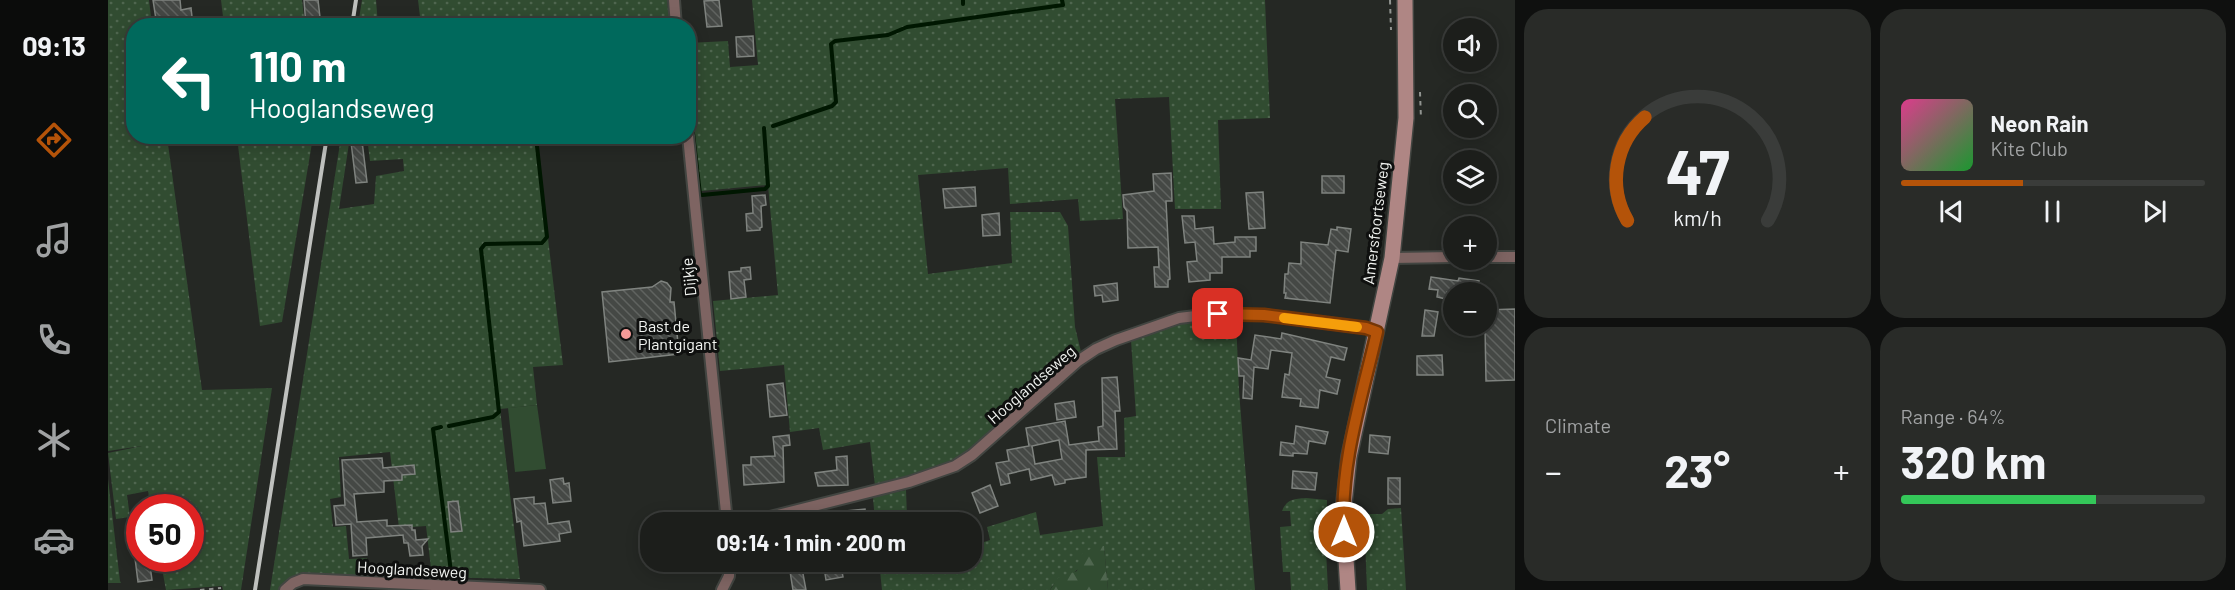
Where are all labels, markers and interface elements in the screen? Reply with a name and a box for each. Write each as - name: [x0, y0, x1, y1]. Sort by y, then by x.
- map controls: [1443, 18, 1497, 336]
- button: sound: [1443, 18, 1497, 72]
- text: 09:13: [22, 29, 86, 61]
- text: 110 m: [249, 40, 346, 90]
- icon: left: [150, 42, 228, 120]
- button: search: [1443, 84, 1497, 138]
- text: Hooglandseweg: [249, 91, 435, 123]
- text: Neon Rain: [1991, 110, 2089, 136]
- icon: directions: [33, 119, 75, 161]
- text: 47: [1665, 133, 1729, 207]
- text: Kite Club: [1991, 136, 2068, 160]
- button: layers: [1443, 150, 1497, 204]
- street label: Amersfoortseweg: [1358, 161, 1392, 285]
- icon: previous: [1935, 195, 1968, 228]
- icon: pause: [2036, 195, 2069, 228]
- icon: next: [2138, 195, 2171, 228]
- text: km/h: [1673, 205, 1722, 230]
- button: +: [1443, 216, 1497, 270]
- icon: music: [33, 219, 75, 261]
- street label: Dijkje: [677, 257, 699, 297]
- button: −: [1443, 282, 1497, 336]
- pin: [1192, 288, 1243, 339]
- icon: arrive: [1201, 297, 1234, 330]
- place label: Bast de Plantgigant: [638, 316, 718, 353]
- icon: phone: [33, 319, 75, 361]
- marker: Bast de Plantgigant: [619, 327, 633, 341]
- street label: Hooglandseweg: [983, 341, 1079, 427]
- text: Range · 64%: [1901, 404, 2006, 428]
- text: Climate: [1545, 413, 1611, 437]
- icon: climate: [33, 419, 75, 461]
- text: 320 km: [1901, 434, 2046, 488]
- text: 23°: [1664, 443, 1730, 497]
- text: −: [1545, 451, 1562, 491]
- text: +: [1833, 451, 1849, 491]
- speed limit sign: 50: [126, 494, 204, 572]
- position arrow: [1312, 500, 1376, 564]
- icon: car: [33, 519, 75, 561]
- text: 09:14 · 1 min · 200 m: [716, 529, 906, 555]
- street label: Hooglandseweg: [357, 557, 467, 581]

